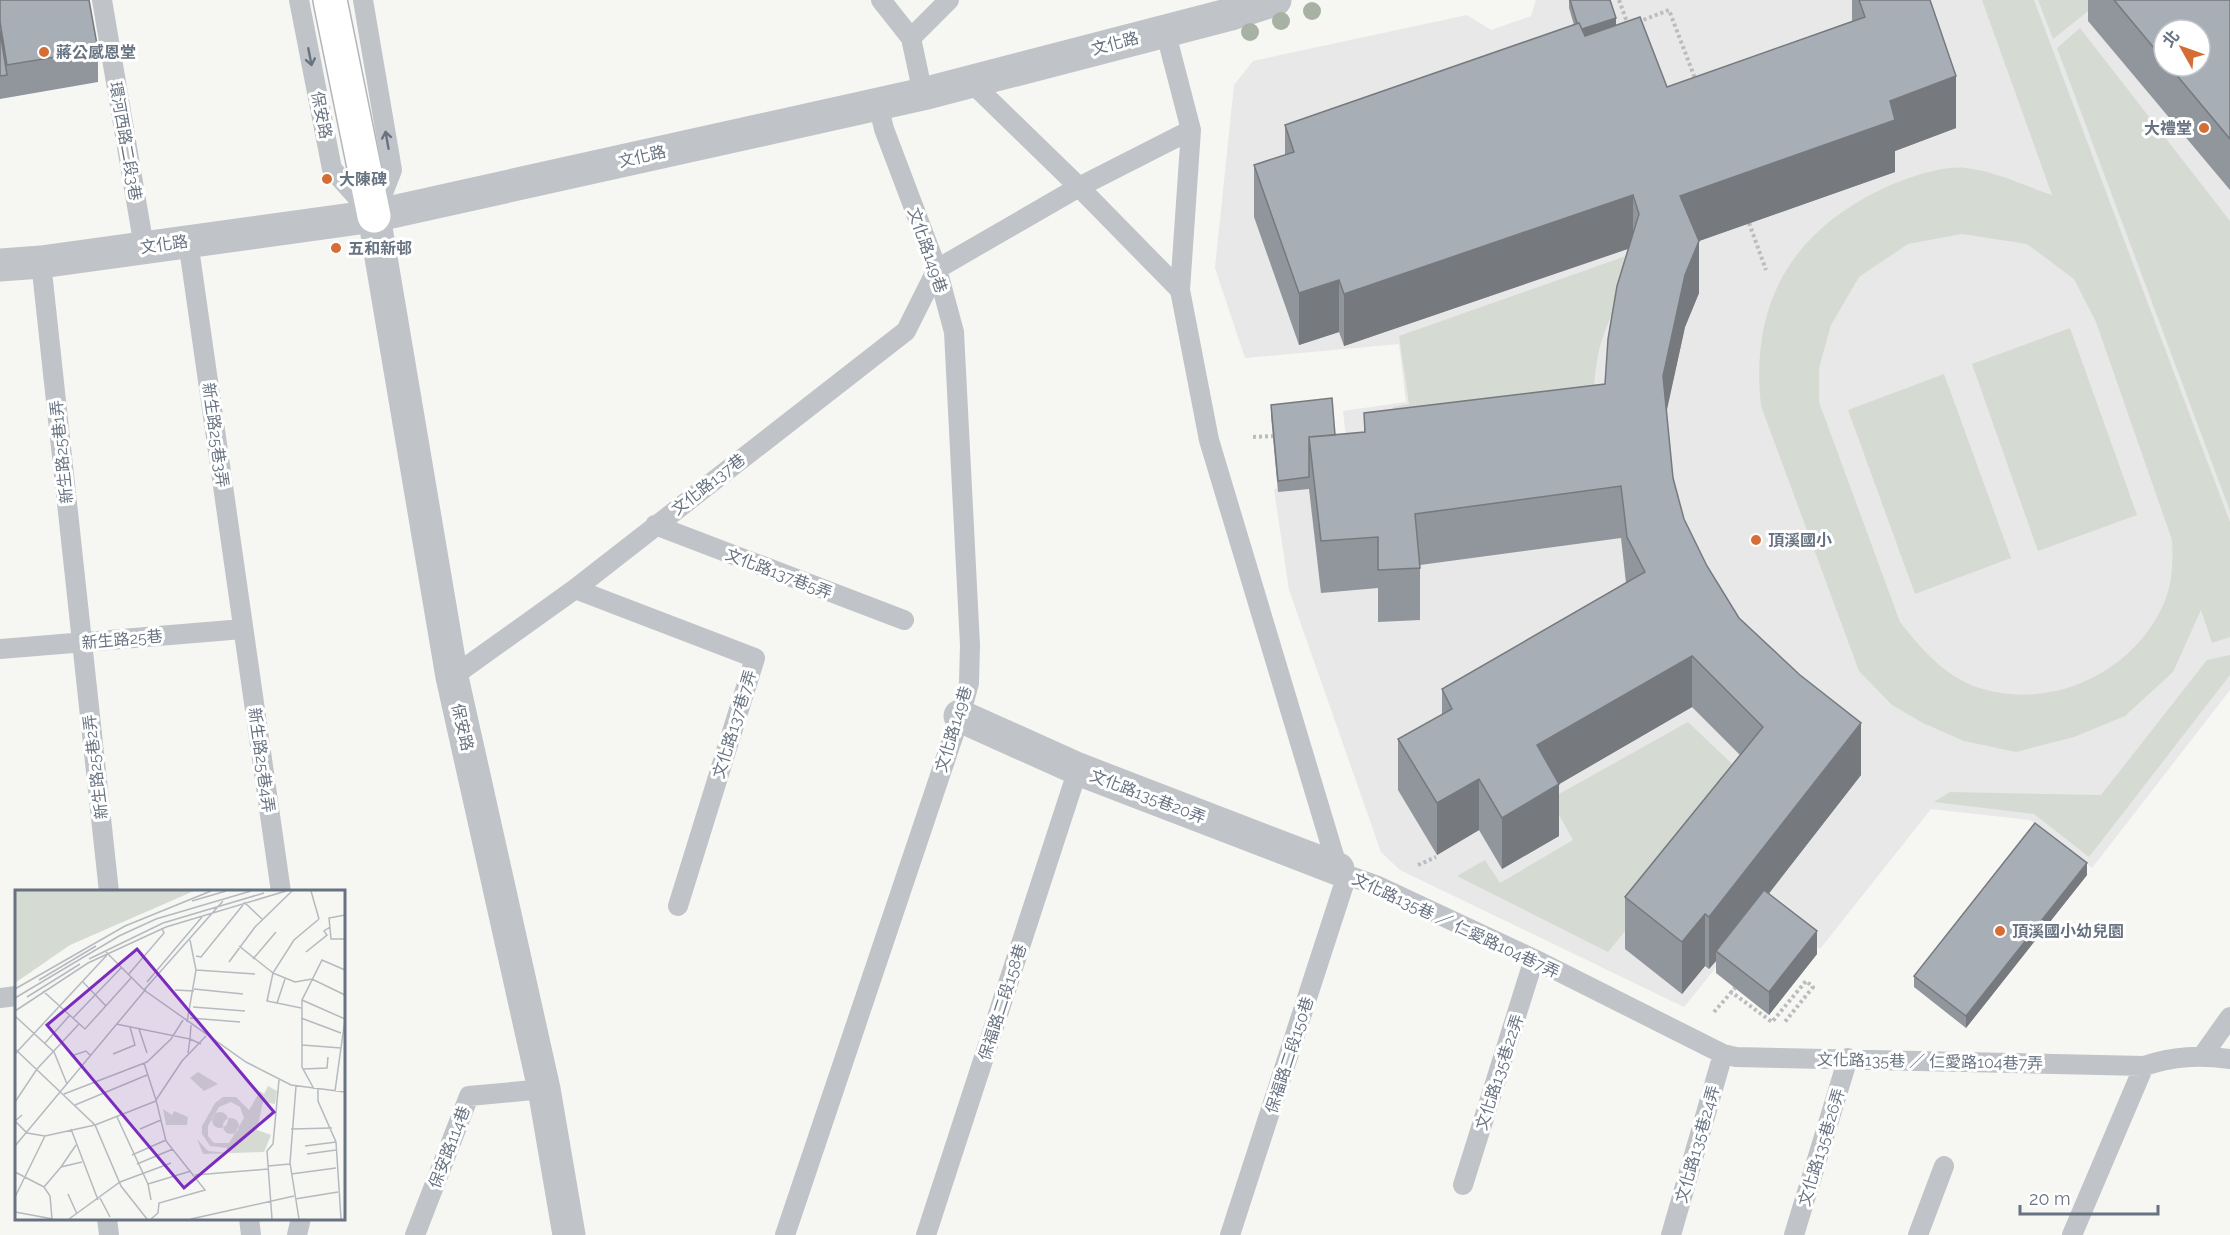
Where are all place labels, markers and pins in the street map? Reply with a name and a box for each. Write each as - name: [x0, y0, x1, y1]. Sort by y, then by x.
- place label: 蔣公感恩堂: [56, 43, 136, 62]
- marker: 蔣公感恩堂: [37, 45, 51, 59]
- place label: 大禮堂: [2144, 119, 2192, 138]
- marker: 大禮堂: [2197, 121, 2211, 135]
- place label: 大陳碑: [339, 170, 387, 189]
- marker: 大陳碑: [320, 172, 334, 186]
- place label: 五和新邨: [348, 239, 412, 258]
- marker: 五和新邨: [329, 241, 343, 255]
- place label: 頂溪國小: [1768, 531, 1832, 550]
- marker: 頂溪國小: [1749, 533, 1763, 547]
- place label: 頂溪國小幼兒園: [2012, 922, 2124, 941]
- marker: 頂溪國小幼兒園: [1993, 924, 2007, 938]

